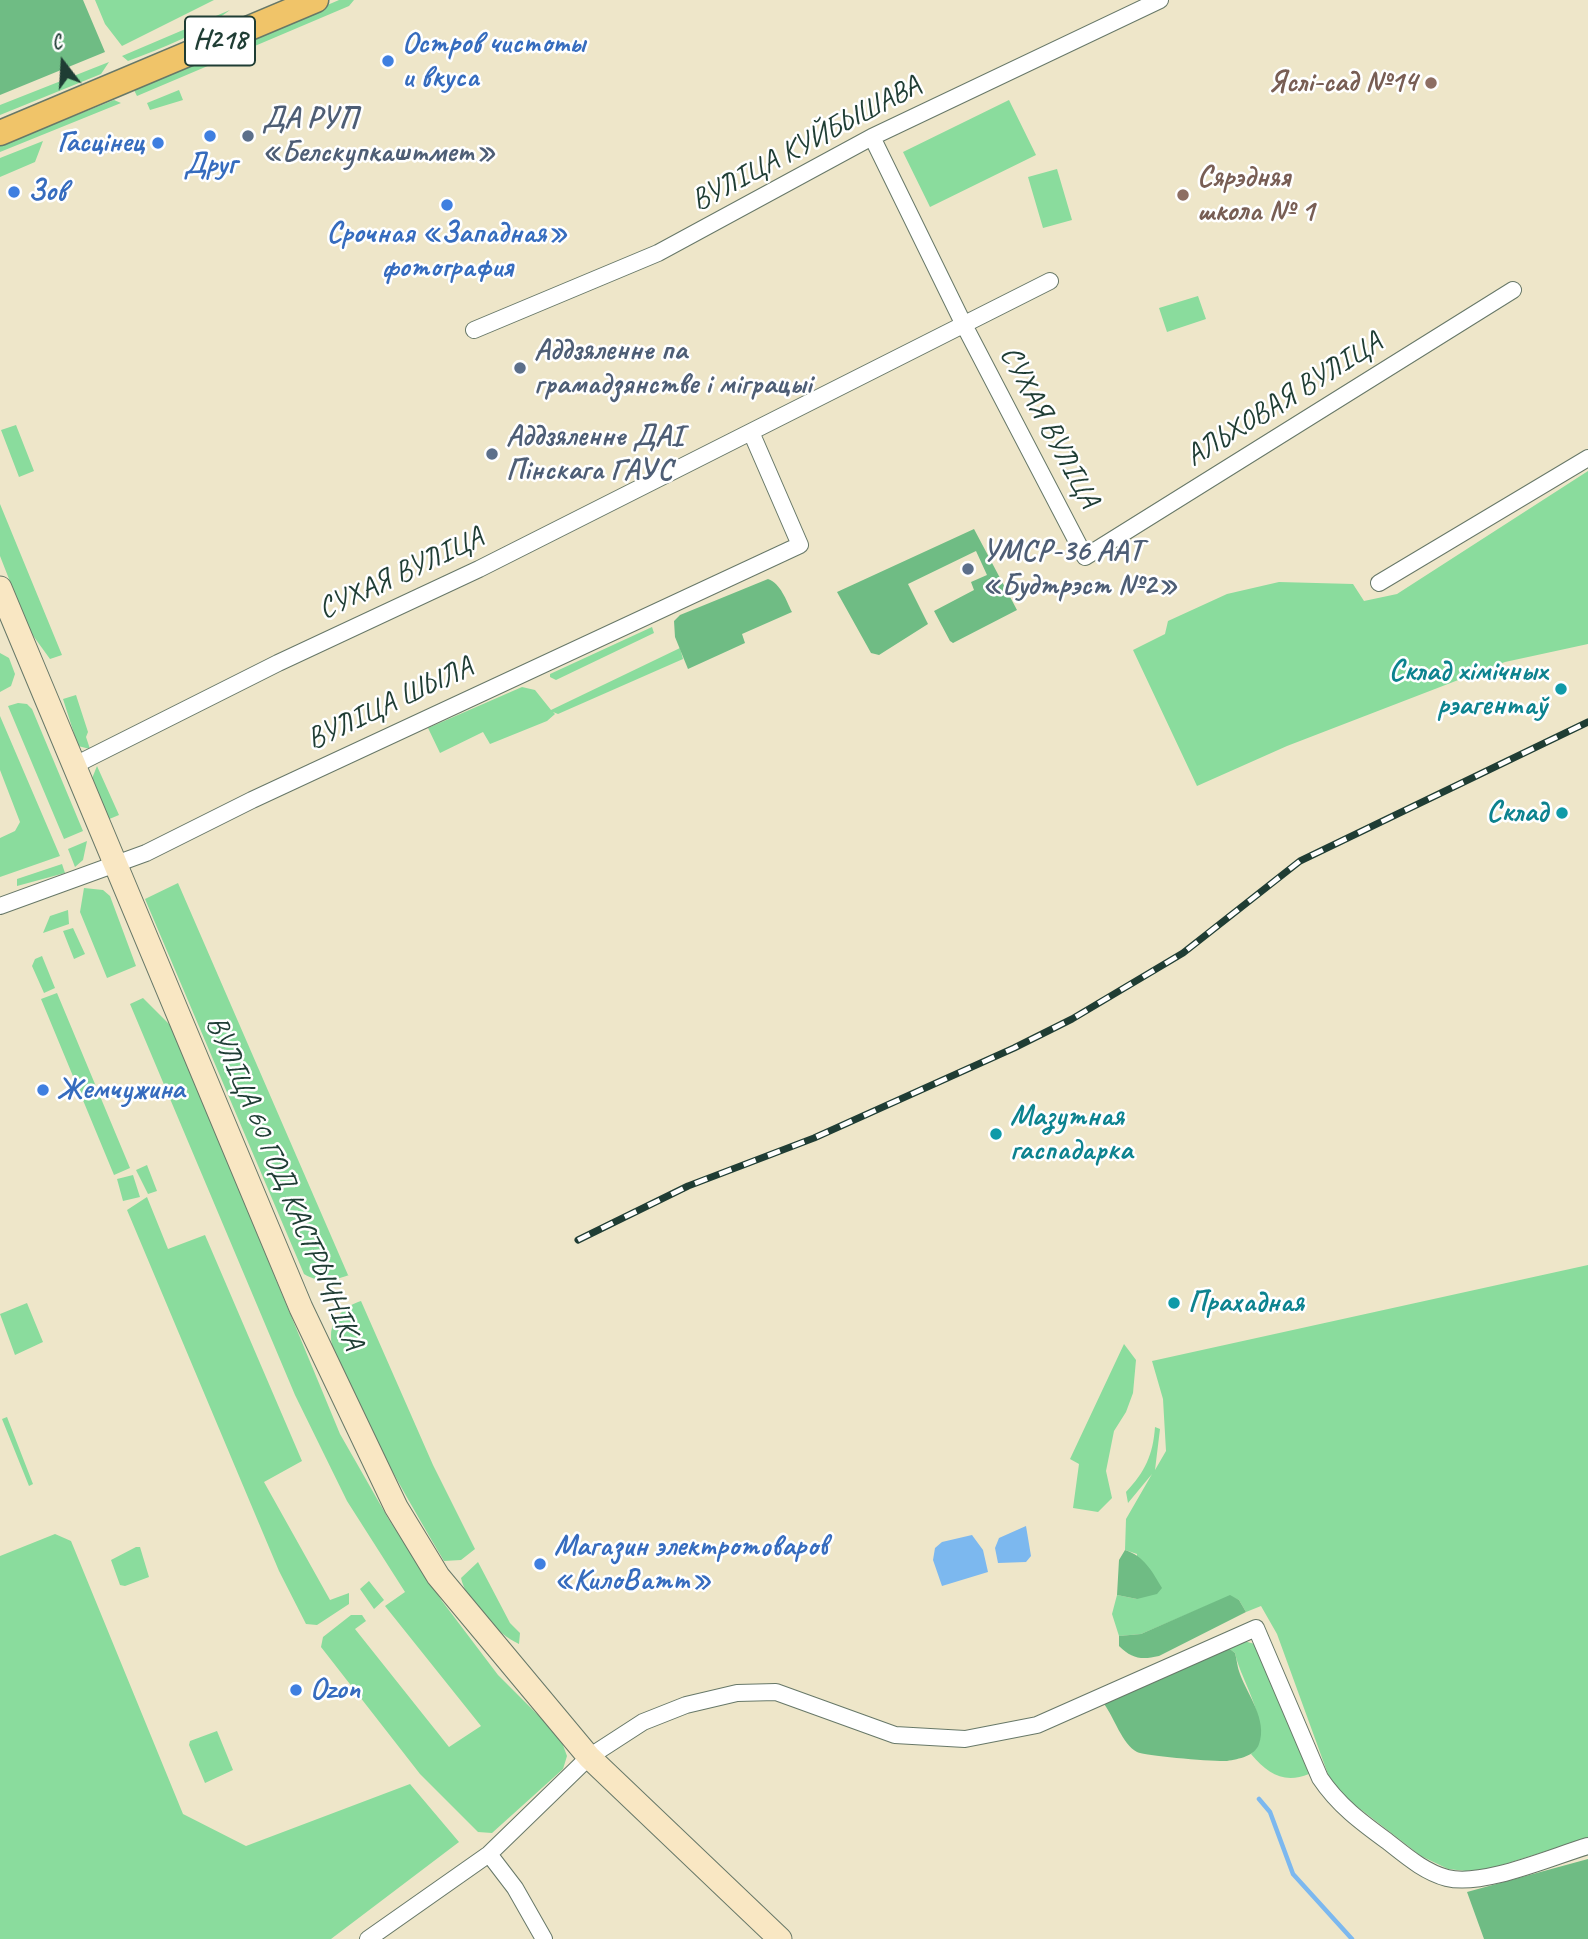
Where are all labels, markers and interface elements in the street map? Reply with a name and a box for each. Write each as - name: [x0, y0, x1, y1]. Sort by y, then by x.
- road number: Н218: [185, 16, 255, 66]
- place label: Остров чистоты и вкуса: [402, 26, 585, 96]
- north arrow: [28, 28, 98, 98]
- text: С: [49, 30, 65, 56]
- marker: Остров чистоты и вкуса: [380, 53, 396, 69]
- place label: Яслі-сад №14: [1268, 65, 1417, 101]
- street label: ВУЛІЦА КУЙБЫШАВА: [685, 68, 927, 220]
- marker: Яслі-сад №14: [1423, 75, 1439, 91]
- place label: ДА РУП «Белскупкаштмет»: [262, 101, 496, 172]
- place label: Гасцінец: [57, 125, 144, 161]
- marker: Друг: [202, 128, 218, 144]
- marker: ДА РУП «Белскупкаштмет»: [240, 128, 256, 144]
- marker: Гасцінец: [150, 135, 166, 151]
- place label: Друг: [183, 147, 237, 183]
- place label: Сярэдняя школа № 1: [1197, 160, 1314, 230]
- place label: Зов: [28, 174, 67, 210]
- marker: Зов: [6, 184, 22, 200]
- marker: Сярэдняя школа № 1: [1175, 187, 1191, 203]
- marker: Срочная «Западная» фотография: [439, 197, 455, 213]
- place label: Срочная «Западная» фотография: [327, 216, 567, 286]
- street label: АЛЬХОВАЯ ВУЛІЦА: [1179, 325, 1389, 475]
- place label: Аддзяленне па грамадзянстве і міграцыі: [534, 333, 812, 404]
- street label: СУХАЯ ВУЛІЦА: [991, 340, 1107, 514]
- marker: Аддзяленне па грамадзянстве і міграцыі: [512, 360, 528, 376]
- place label: Аддзяленне ДАІ Пінскага ГАУС: [506, 419, 683, 490]
- marker: Аддзяленне ДАІ Пінскага ГАУС: [484, 446, 500, 462]
- street label: СУХАЯ ВУЛІЦА: [313, 520, 489, 628]
- place label: УМСР-36 ААТ «Будтрэст №2»: [982, 534, 1177, 604]
- marker: УМСР-36 ААТ «Будтрэст №2»: [960, 561, 976, 577]
- street label: ВУЛІЦА ШЫЛА: [301, 650, 479, 758]
- place label: Склад хімічных рэагентаў: [1389, 654, 1547, 724]
- marker: Склад хімічных рэагентаў: [1553, 681, 1569, 697]
- place label: Склад: [1486, 795, 1548, 831]
- marker: Склад: [1554, 805, 1570, 821]
- street label: ВУЛІЦА 60 ГОД КАСТРЫЧНІКА: [197, 1011, 371, 1355]
- place label: Жемчужина: [57, 1072, 184, 1108]
- marker: Жемчужина: [35, 1082, 51, 1098]
- place label: Мазутная гаспадарка: [1010, 1099, 1132, 1170]
- marker: Мазутная гаспадарка: [988, 1126, 1004, 1142]
- place label: Прахадная: [1188, 1285, 1304, 1321]
- marker: Прахадная: [1166, 1295, 1182, 1311]
- place label: Магазин электротоваров «КилоВатт»: [554, 1529, 828, 1600]
- marker: Магазин электротоваров «КилоВатт»: [532, 1556, 548, 1572]
- place label: Ozon: [310, 1672, 360, 1708]
- marker: Ozon: [288, 1682, 304, 1698]

